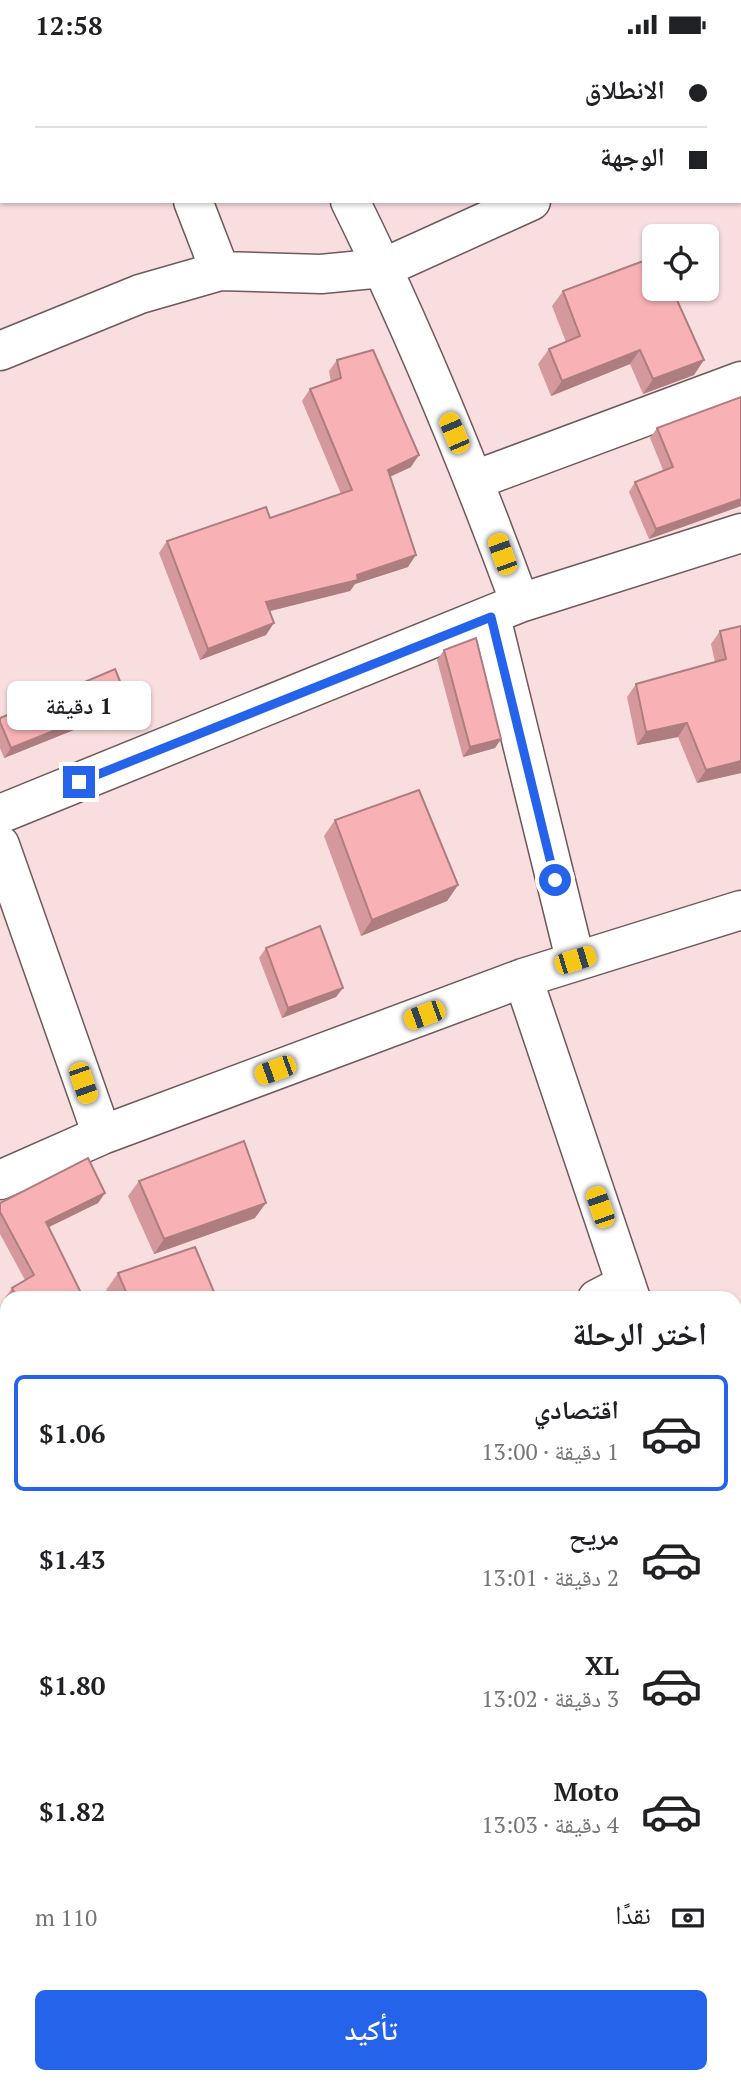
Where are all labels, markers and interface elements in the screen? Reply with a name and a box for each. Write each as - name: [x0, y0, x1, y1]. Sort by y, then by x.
- text: 12:58: [35, 8, 103, 42]
- text: الانطلاق: [585, 72, 665, 106]
- text: الوجهة: [600, 139, 665, 173]
- map controls: [642, 224, 719, 301]
- button: locate: [642, 224, 719, 301]
- car: [437, 410, 472, 456]
- car: [485, 531, 520, 577]
- callout: 1 دقيقة: [7, 681, 151, 729]
- text: 1 دقيقة: [45, 690, 113, 721]
- route end: [63, 766, 95, 798]
- route start: [539, 864, 571, 896]
- car: [552, 944, 599, 976]
- car: [401, 998, 448, 1032]
- car: [252, 1053, 299, 1087]
- car: [67, 1060, 100, 1106]
- car: [584, 1184, 617, 1230]
- text: اختر الرحلة: [572, 1312, 707, 1354]
- text: اقتصادي: [534, 1392, 619, 1426]
- icon: car: [640, 1402, 703, 1465]
- text: $1.06: [39, 1416, 105, 1450]
- text: 1 دقيقة · 13:00: [481, 1436, 619, 1467]
- text: مريح: [569, 1518, 619, 1552]
- icon: car: [640, 1528, 703, 1591]
- text: $1.43: [39, 1542, 105, 1576]
- text: 2 دقيقة · 13:01: [481, 1562, 619, 1593]
- text: XL: [585, 1648, 619, 1682]
- icon: car: [640, 1654, 703, 1717]
- text: $1.80: [39, 1668, 105, 1702]
- text: 3 دقيقة · 13:02: [481, 1683, 619, 1714]
- text: Moto: [554, 1774, 619, 1808]
- icon: car: [640, 1780, 703, 1843]
- text: $1.82: [39, 1794, 105, 1828]
- text: 4 دقيقة · 13:03: [481, 1809, 619, 1840]
- text: نقدًا: [615, 1897, 651, 1931]
- icon: cash: [669, 1899, 707, 1937]
- text: 110 m: [35, 1902, 97, 1933]
- button: تأكيد: [35, 1990, 707, 2070]

